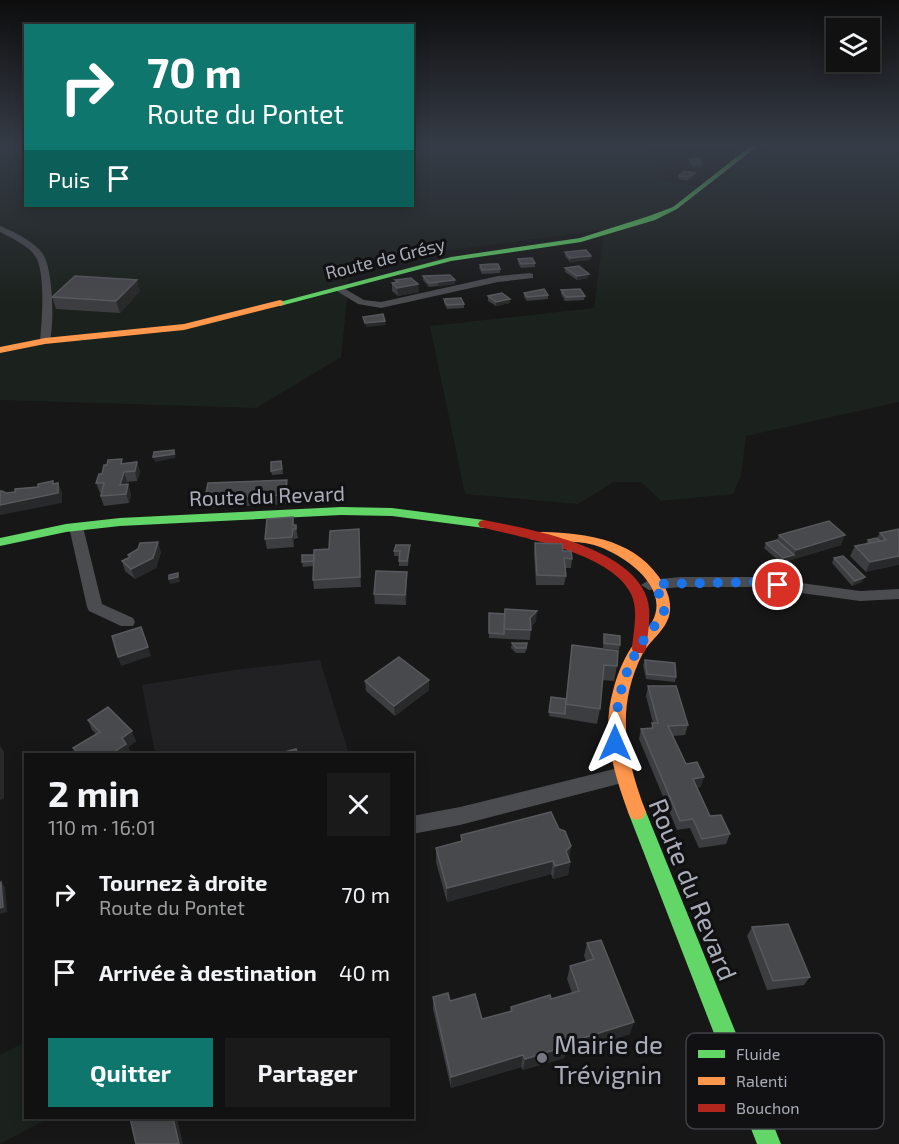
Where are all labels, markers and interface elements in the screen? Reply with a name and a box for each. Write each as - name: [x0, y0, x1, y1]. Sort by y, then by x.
- map controls: [826, 18, 880, 72]
- button: layers: [826, 18, 880, 72]
- text: 70 m: [147, 46, 242, 96]
- icon: right: [48, 48, 126, 126]
- text: Route du Pontet: [147, 97, 344, 129]
- icon: arrive: [102, 162, 135, 195]
- text: Puis: [48, 166, 90, 192]
- street label: Route de Grésy: [323, 232, 448, 284]
- street label: Route du Revard: [188, 480, 346, 510]
- pin: [752, 559, 803, 610]
- icon: arrive: [761, 568, 794, 601]
- position arrow: [583, 711, 647, 775]
- text: 2 min: [48, 771, 140, 814]
- button: close: [327, 773, 390, 836]
- street label: Route du Revard: [643, 793, 745, 985]
- text: 110 m · 16:01: [48, 815, 156, 839]
- text: Tournez à droite: [99, 869, 268, 895]
- icon: right: [48, 878, 81, 911]
- text: 70 m: [341, 881, 390, 907]
- text: Route du Pontet: [99, 895, 245, 919]
- icon: arrive: [48, 956, 81, 989]
- text: Arrivée à destination: [99, 959, 317, 985]
- text: 40 m: [339, 959, 390, 985]
- place label: Mairie de Trévignin: [554, 1028, 663, 1089]
- legend: [686, 1033, 884, 1129]
- button: Quitter: [48, 1038, 213, 1107]
- button: Partager: [225, 1038, 390, 1107]
- text: Fluide: [736, 1044, 780, 1063]
- marker: Mairie de Trévignin: [535, 1051, 549, 1065]
- text: Ralenti: [736, 1071, 787, 1090]
- text: Bouchon: [736, 1098, 800, 1117]

